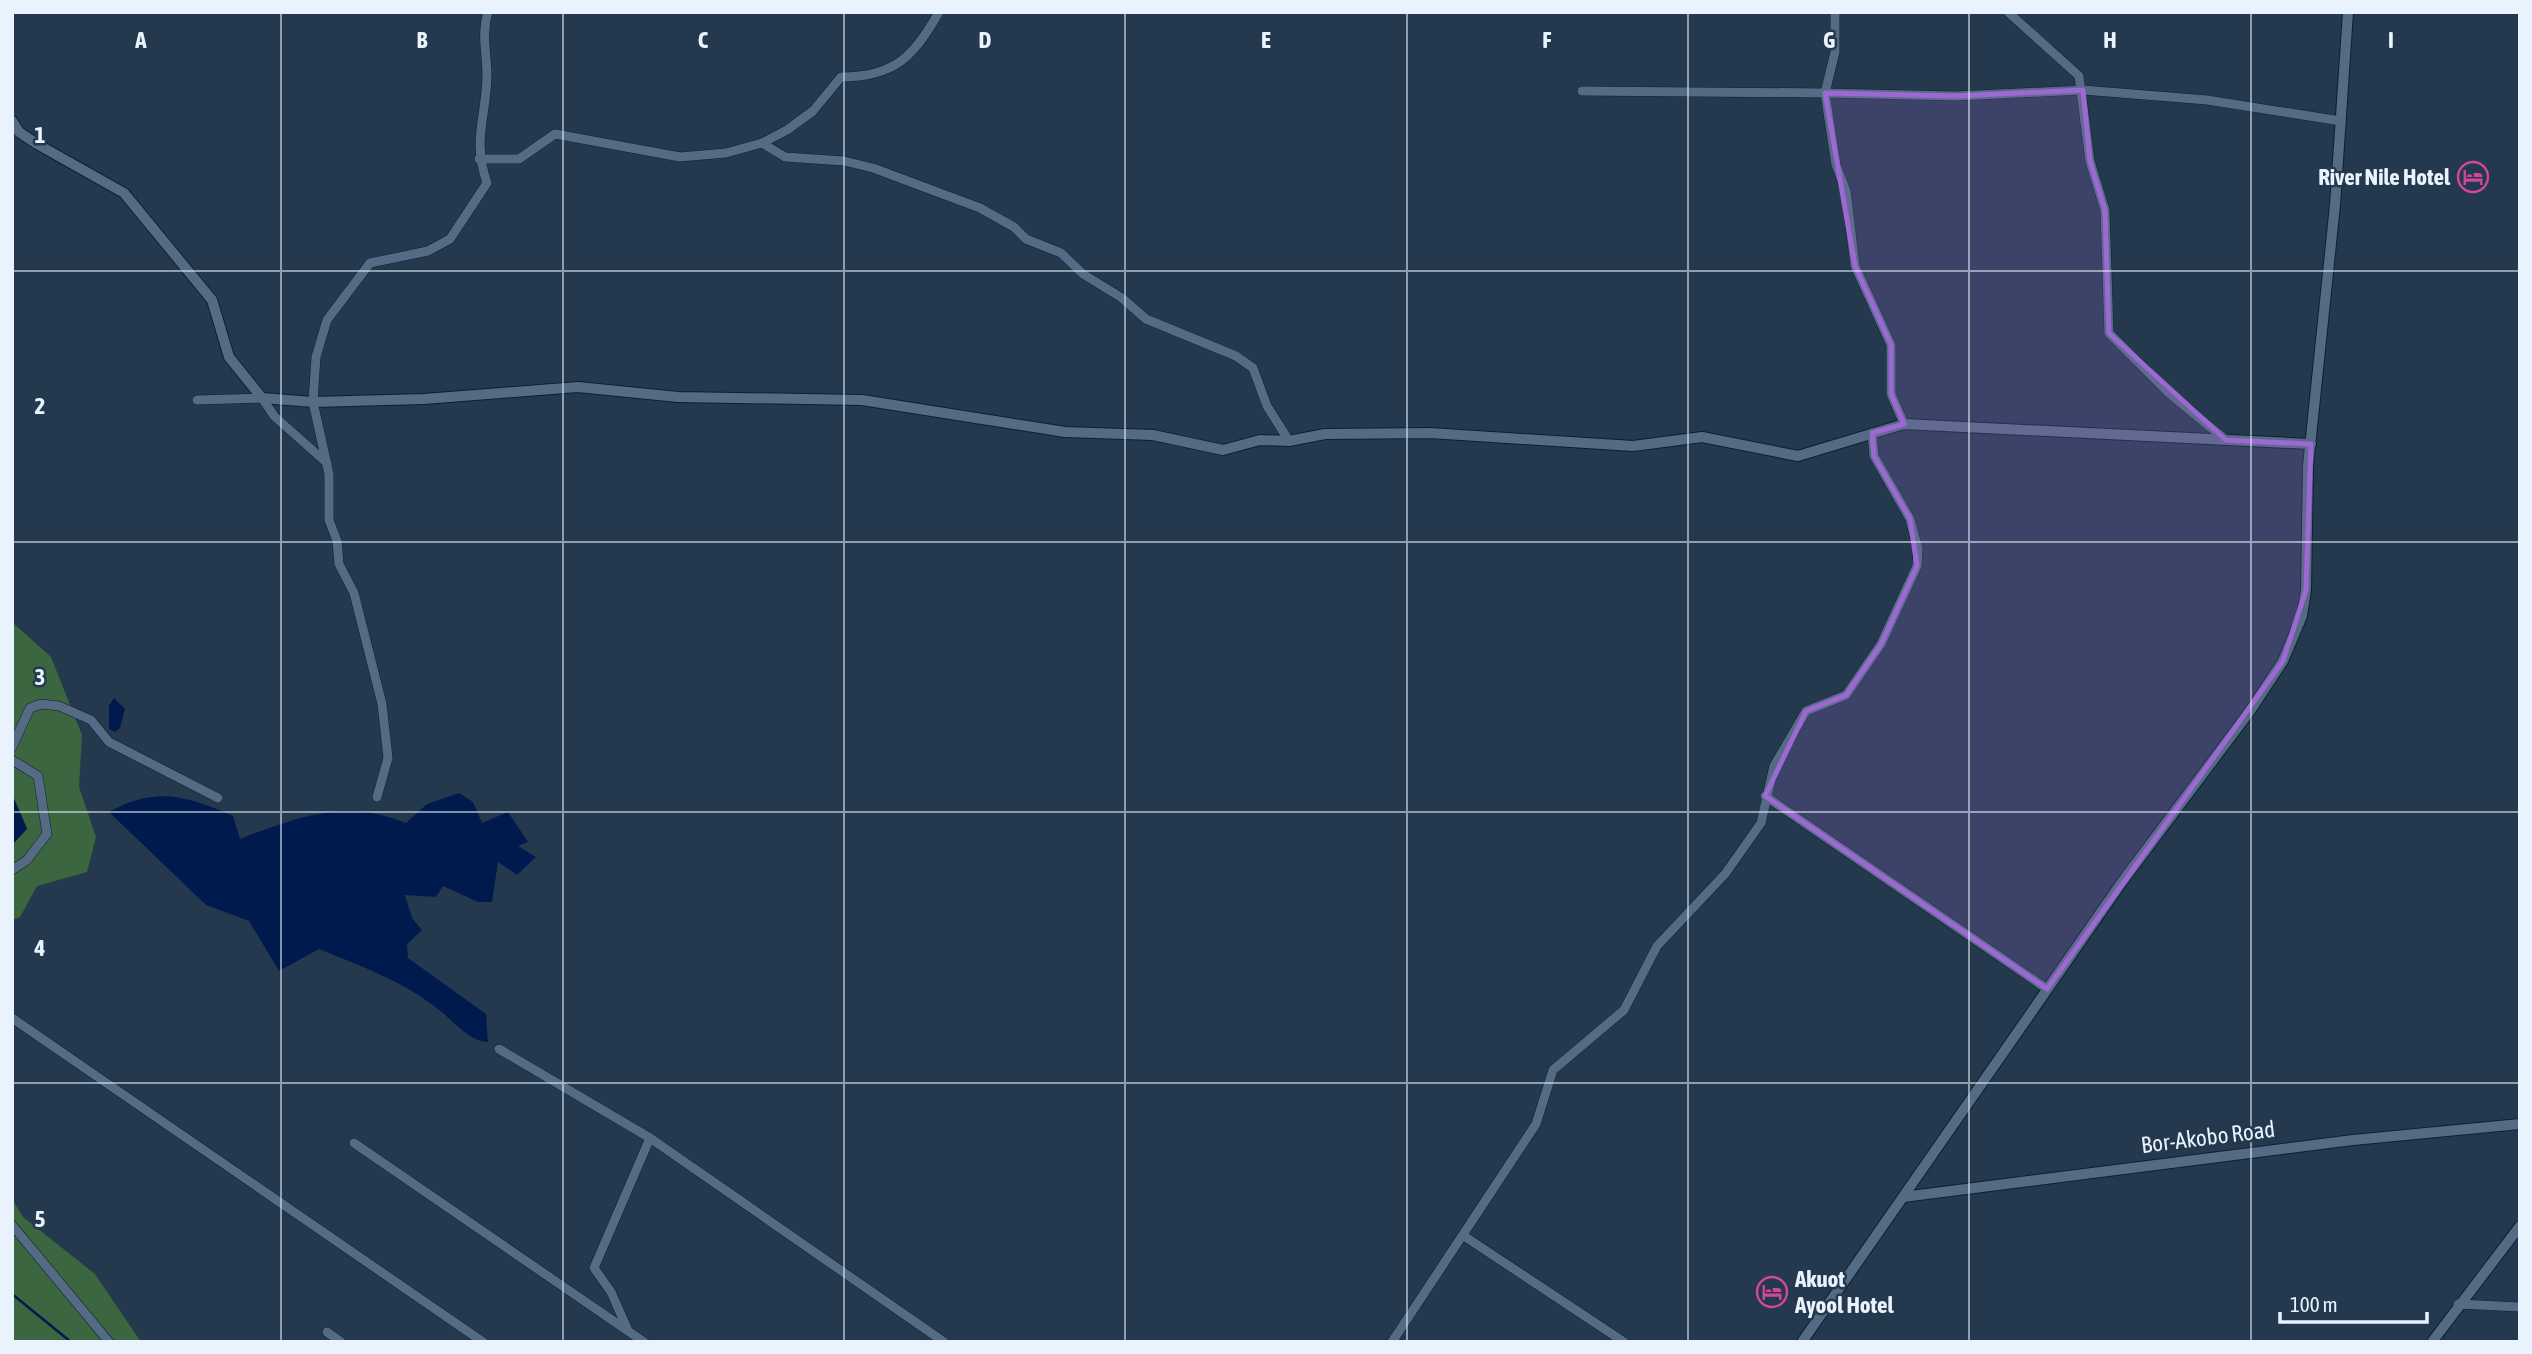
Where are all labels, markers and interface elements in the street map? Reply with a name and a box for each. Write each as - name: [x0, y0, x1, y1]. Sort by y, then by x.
- text: A: [134, 27, 147, 53]
- text: B: [417, 27, 428, 53]
- text: C: [698, 27, 709, 53]
- text: D: [979, 27, 992, 53]
- text: E: [1261, 27, 1271, 53]
- text: F: [1542, 27, 1552, 53]
- text: G: [1823, 27, 1835, 53]
- text: H: [2103, 27, 2117, 53]
- text: I: [2388, 27, 2394, 53]
- text: 1: [35, 122, 46, 148]
- hotel icon: River Nile Hotel: [2456, 160, 2490, 194]
- place label: River Nile Hotel: [2318, 164, 2451, 190]
- text: 2: [35, 393, 45, 419]
- text: 3: [35, 664, 45, 690]
- text: 4: [34, 935, 46, 961]
- street label: Bor-Akobo Road: [2140, 1116, 2276, 1158]
- text: 5: [35, 1206, 46, 1232]
- place label: Akuot Ayool Hotel: [1794, 1266, 1894, 1318]
- hotel icon: Akuot Ayool Hotel: [1755, 1275, 1789, 1309]
- scale bar: [2280, 1280, 2427, 1324]
- text: 100 m: [2290, 1292, 2338, 1316]

